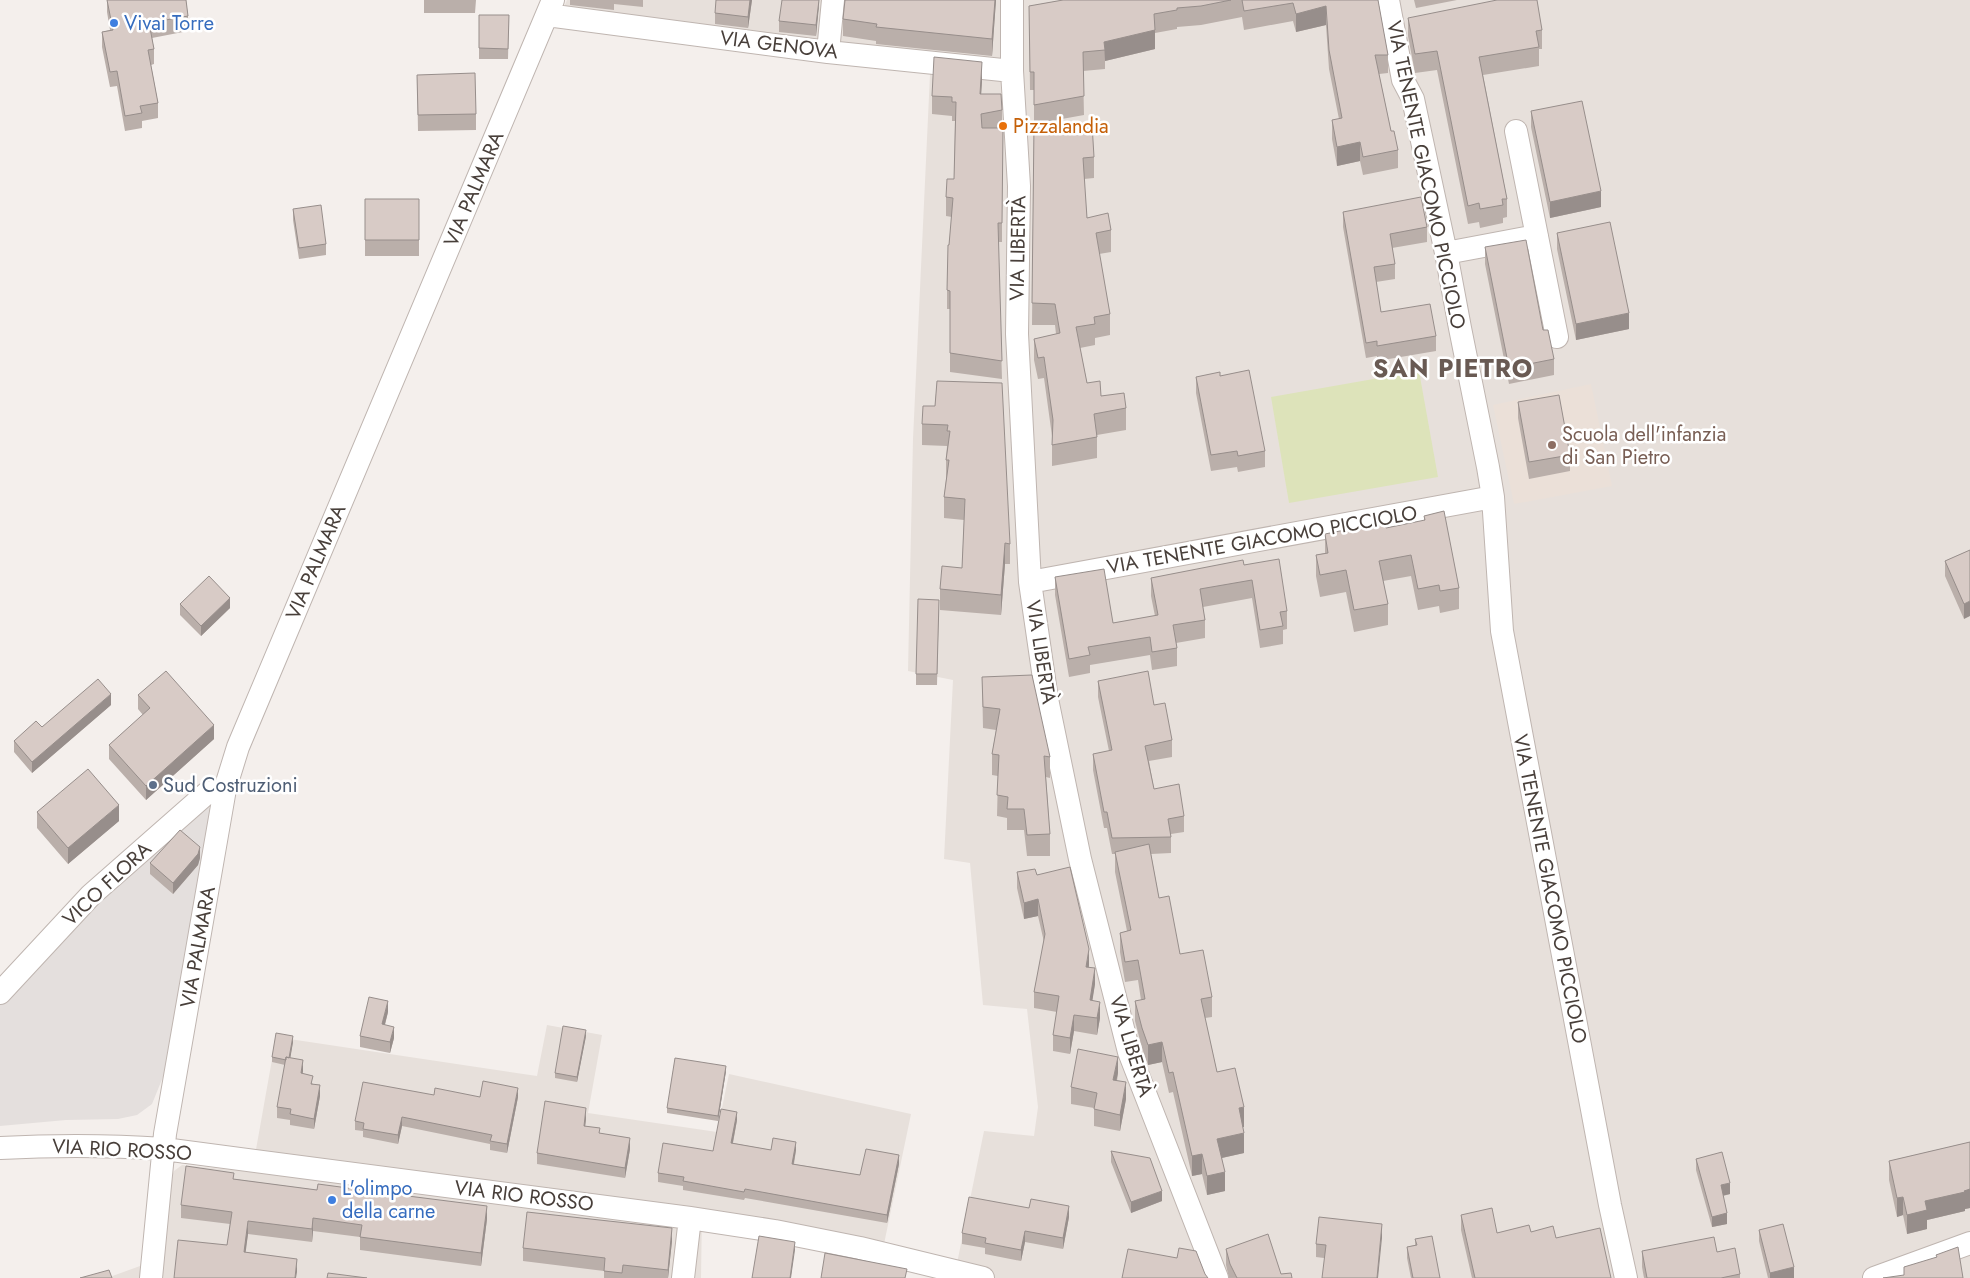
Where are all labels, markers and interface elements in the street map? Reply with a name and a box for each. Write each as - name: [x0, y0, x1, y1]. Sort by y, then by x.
- place label: Vivai Torre: [124, 9, 214, 38]
- marker: Vivai Torre: [108, 17, 120, 29]
- street label: VIA TENENTE GIACOMO PICCIOLO: [1379, 18, 1473, 332]
- street label: VIA GENOVA: [718, 23, 841, 67]
- place label: Pizzalandia: [1013, 112, 1109, 141]
- marker: Pizzalandia: [997, 120, 1009, 132]
- street label: VIA PALMARA: [437, 126, 512, 251]
- street label: VIA LIBERTÀ: [1003, 194, 1033, 301]
- district label: SAN PIETRO: [1373, 350, 1533, 386]
- place label: Scuola dell'infanzia di San Pietro: [1562, 420, 1726, 472]
- marker: Scuola dell'infanzia di San Pietro: [1546, 439, 1558, 451]
- street label: VIA TENENTE GIACOMO PICCIOLO: [1105, 498, 1419, 582]
- street label: VIA PALMARA: [279, 499, 354, 624]
- street label: VIA LIBERTÀ: [1018, 598, 1064, 707]
- street label: VIA TENENTE GIACOMO PICCIOLO: [1506, 732, 1594, 1046]
- place label: Sud Costruzioni: [163, 771, 298, 800]
- marker: Sud Costruzioni: [147, 779, 159, 791]
- street label: VICO FLORA: [56, 835, 159, 933]
- street label: VIA PALMARA: [173, 883, 223, 1010]
- street label: VIA LIBERTÀ: [1102, 992, 1160, 1101]
- street label: VIA RIO ROSSO: [51, 1132, 193, 1168]
- street label: VIA RIO ROSSO: [453, 1173, 595, 1219]
- place label: L'olimpo della carne: [342, 1174, 435, 1226]
- marker: L'olimpo della carne: [326, 1194, 338, 1206]

